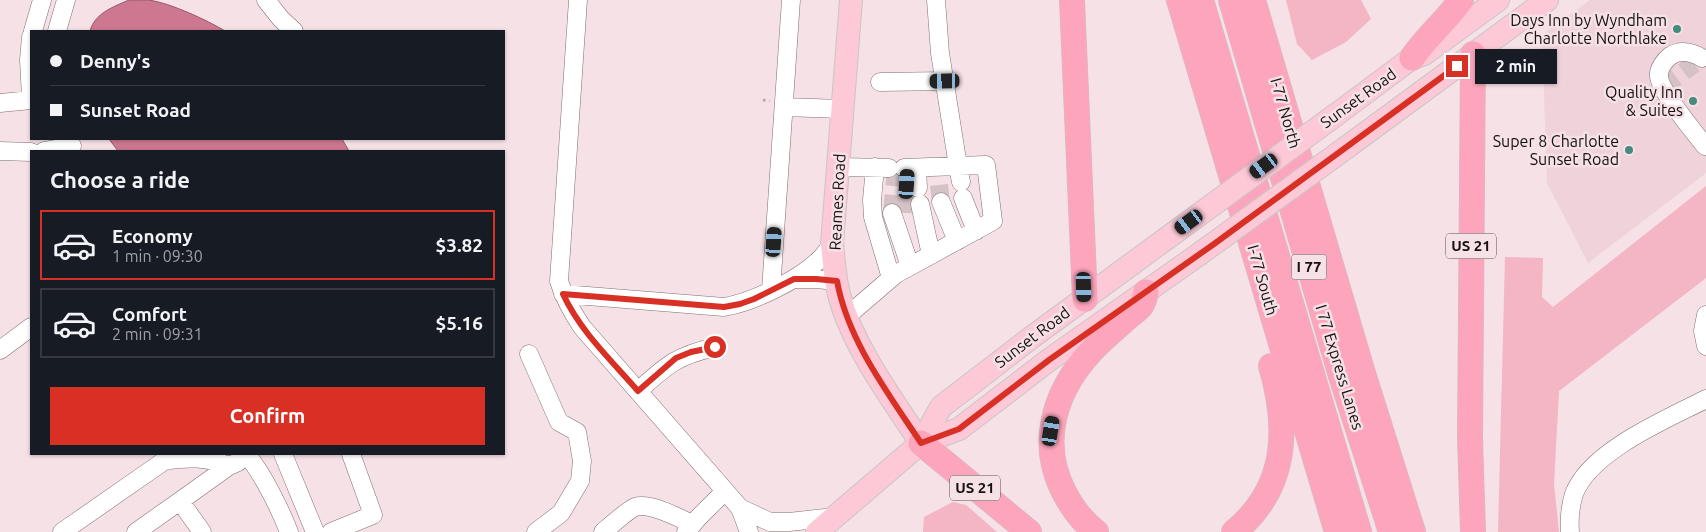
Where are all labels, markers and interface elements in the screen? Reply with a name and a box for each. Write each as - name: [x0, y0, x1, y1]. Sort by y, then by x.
- place label: Days Inn by Wyndham Charlotte Northlake: [1510, 11, 1667, 47]
- marker: Days Inn by Wyndham Charlotte Northlake: [1671, 23, 1683, 35]
- callout: 2 min: [1474, 48, 1557, 84]
- text: Denny's: [80, 50, 151, 72]
- route end: [1446, 55, 1468, 77]
- text: 2 min: [1496, 57, 1536, 75]
- street label: Sunset Road: [1317, 64, 1399, 132]
- car: [929, 73, 960, 89]
- street label: I-77 North: [1267, 76, 1305, 150]
- place label: Quality Inn & Suites: [1605, 83, 1683, 119]
- marker: Quality Inn & Suites: [1687, 95, 1699, 107]
- text: Sunset Road: [80, 99, 191, 121]
- place label: Super 8 Charlotte Sunset Road: [1493, 132, 1619, 168]
- marker: Super 8 Charlotte Sunset Road: [1623, 144, 1635, 156]
- car: [1247, 151, 1280, 181]
- street label: Reames Road: [825, 153, 849, 251]
- text: Choose a ride: [50, 167, 190, 192]
- car: [898, 169, 915, 199]
- car: [1172, 207, 1205, 237]
- icon: car: [52, 223, 97, 268]
- text: Economy: [112, 225, 193, 247]
- car: [765, 227, 782, 257]
- text: $3.82: [435, 234, 483, 256]
- road number: US 21: [1446, 234, 1496, 258]
- street label: I-77 South: [1244, 243, 1282, 317]
- text: 1 min · 09:30: [112, 247, 203, 265]
- road number: I 77: [1292, 254, 1326, 280]
- car: [1075, 272, 1092, 302]
- icon: car: [52, 301, 97, 346]
- street label: I 77 Express Lanes: [1312, 302, 1368, 432]
- text: Comfort: [112, 303, 187, 325]
- street label: Sunset Road: [991, 303, 1073, 371]
- text: $5.16: [435, 312, 483, 334]
- text: 2 min · 09:31: [112, 325, 203, 343]
- route start: [704, 336, 726, 358]
- button: Confirm: [50, 387, 485, 445]
- car: [1041, 415, 1060, 447]
- road number: US 21: [950, 476, 1000, 500]

